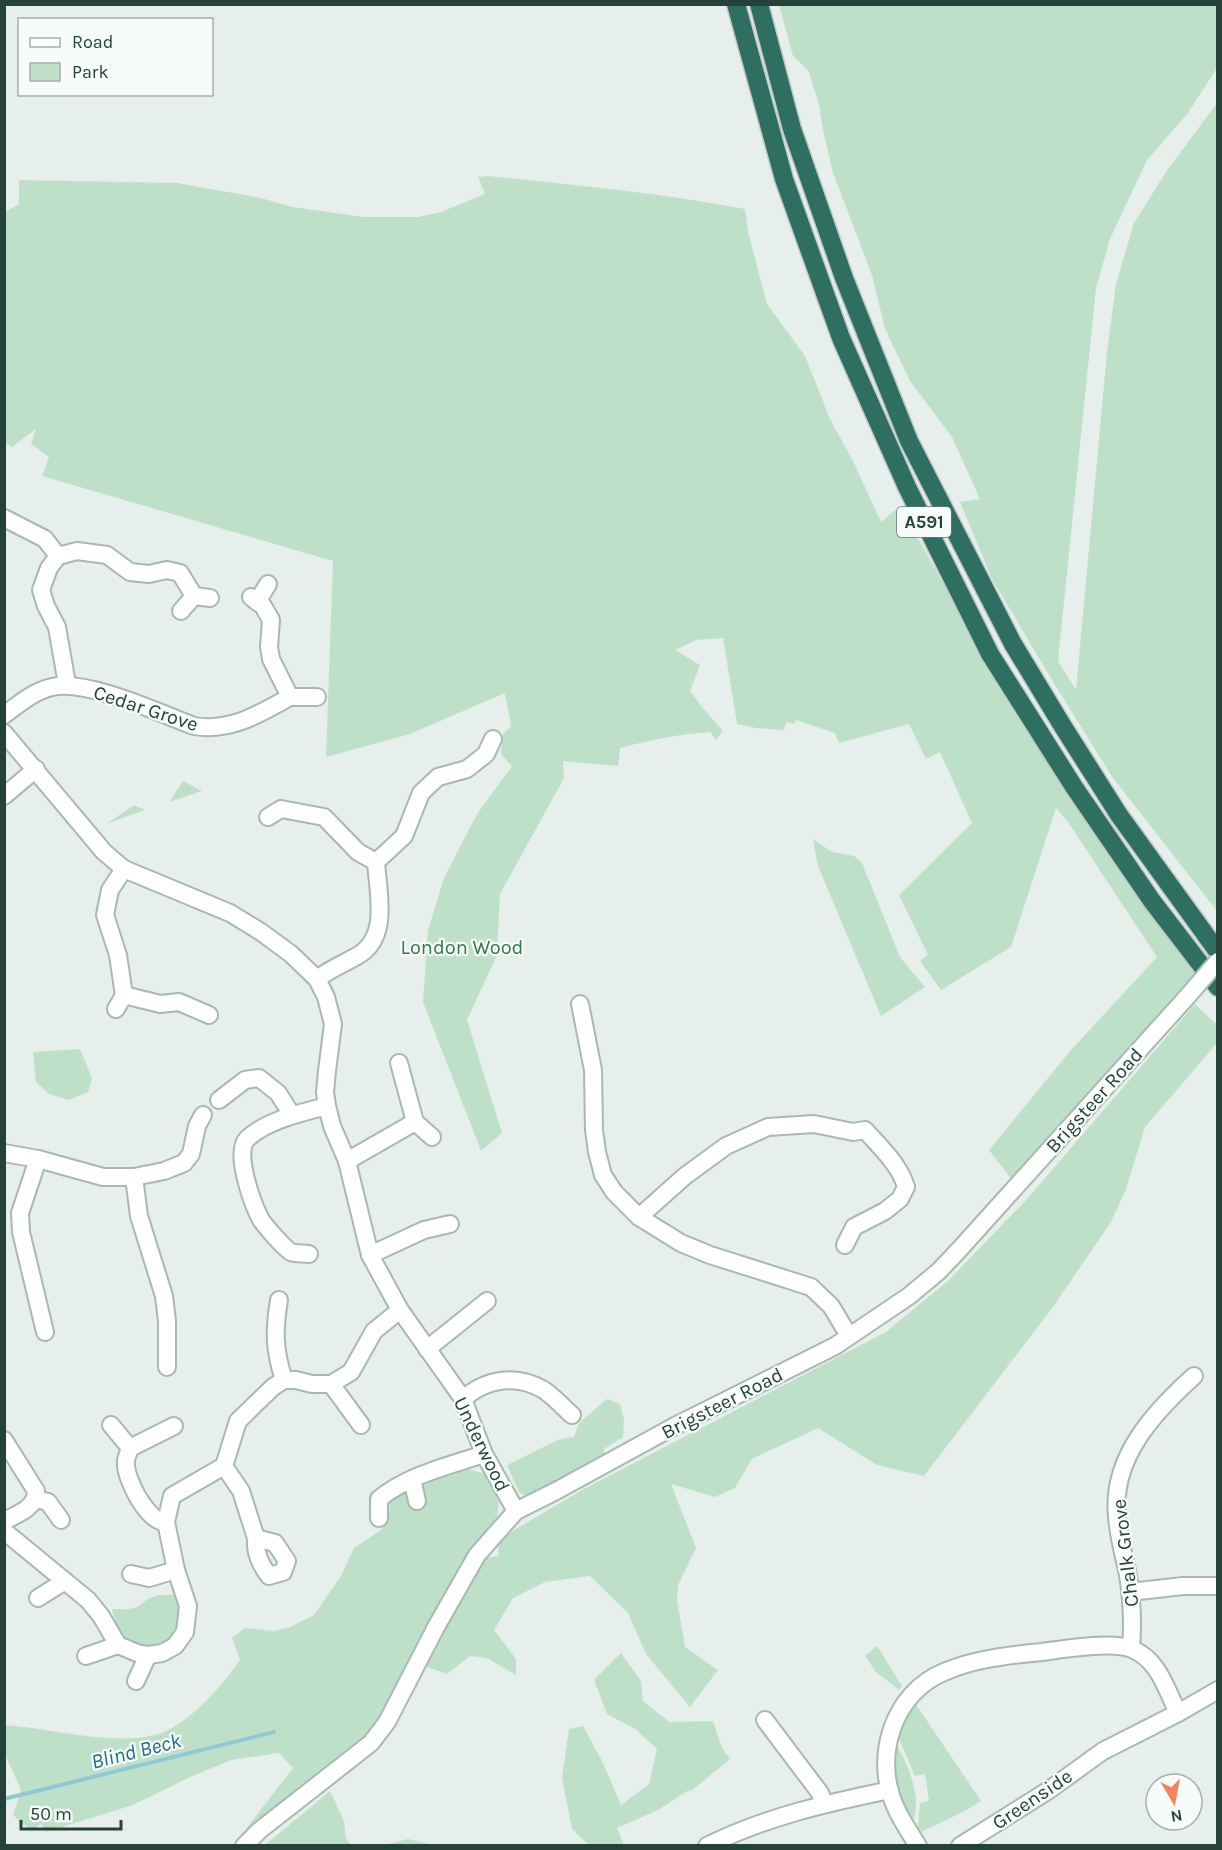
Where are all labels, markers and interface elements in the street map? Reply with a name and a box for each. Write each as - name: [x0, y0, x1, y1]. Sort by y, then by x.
- legend: [18, 18, 213, 96]
- text: Road: [72, 31, 113, 53]
- text: Park: [72, 61, 109, 83]
- road number: A591: [897, 507, 951, 537]
- street label: Cedar Grove: [91, 681, 201, 736]
- park label: London Wood: [401, 936, 523, 959]
- street label: Brigsteer Road: [1041, 1043, 1148, 1158]
- street label: Brigsteer Road: [658, 1363, 787, 1444]
- street label: Underwood: [449, 1393, 514, 1495]
- street label: Chalk Grove: [1107, 1498, 1144, 1608]
- water label: Blind Beck: [89, 1728, 184, 1774]
- street label: Greenside: [988, 1764, 1077, 1834]
- north arrow: [1144, 1772, 1204, 1832]
- scale bar: [21, 1793, 122, 1831]
- text: 50 m: [30, 1803, 72, 1825]
- text: N: [1169, 1806, 1184, 1827]

